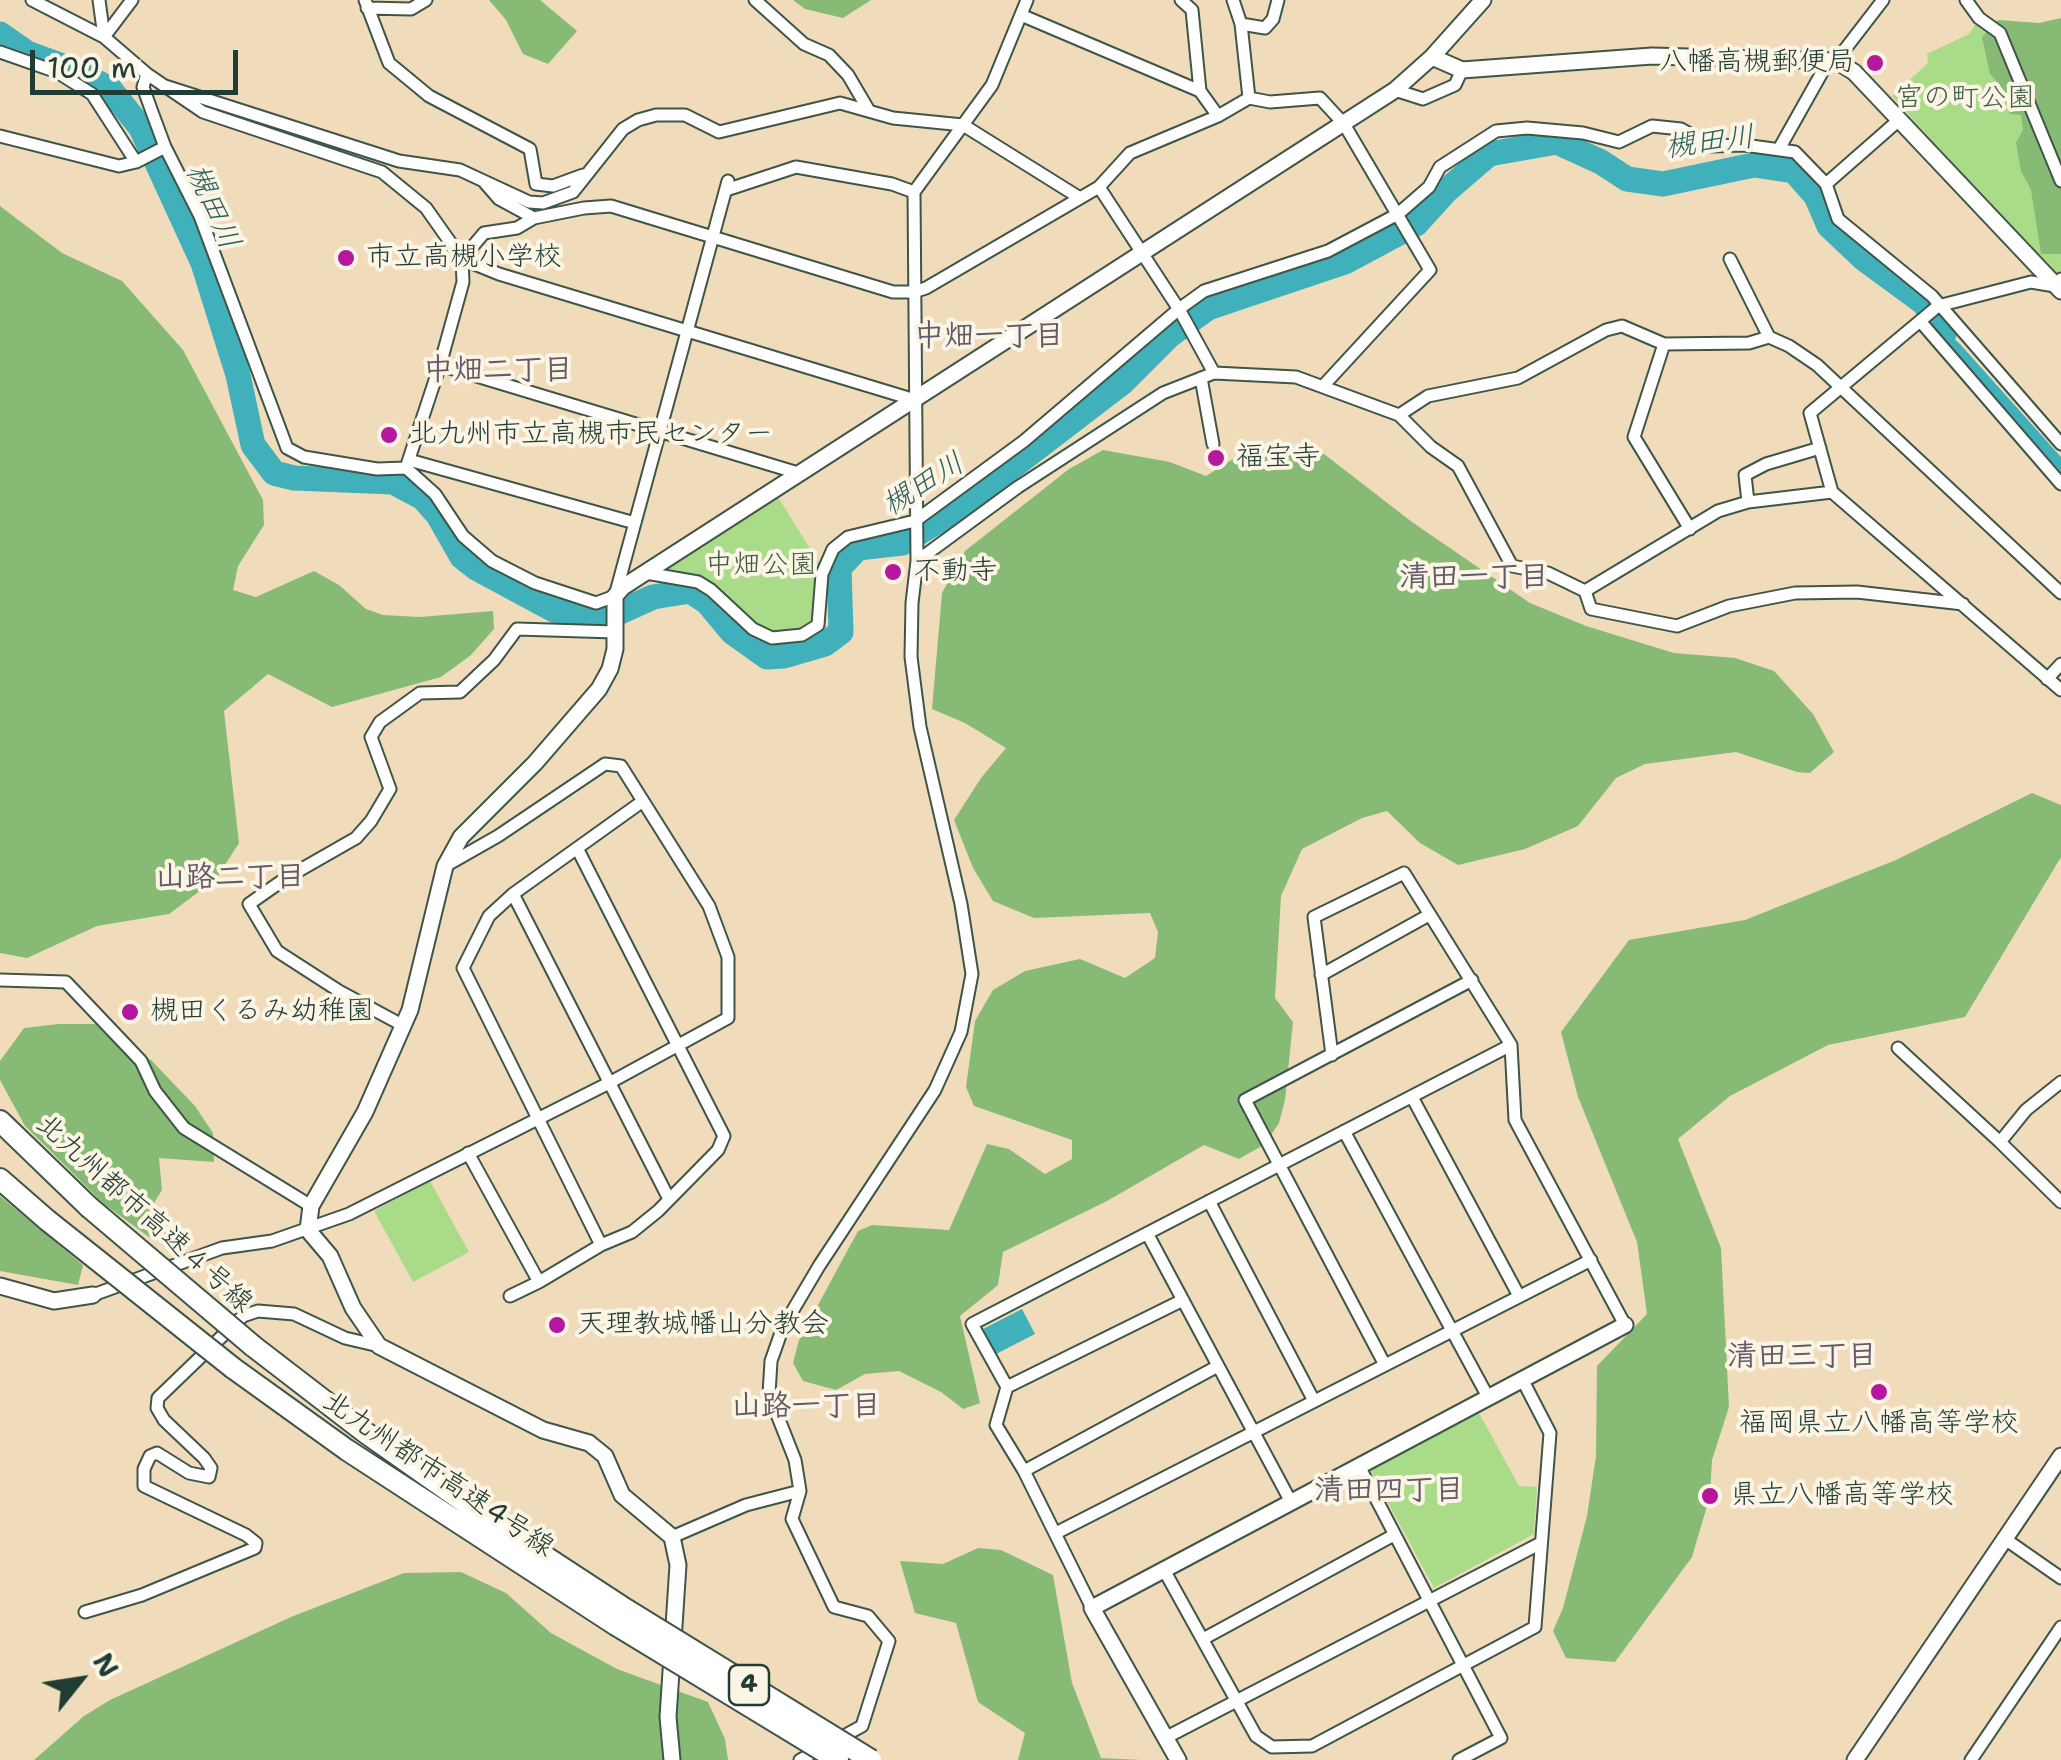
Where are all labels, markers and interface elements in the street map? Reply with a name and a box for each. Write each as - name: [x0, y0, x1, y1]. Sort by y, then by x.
- scale bar: [35, 30, 242, 92]
- place label: 八幡高槻郵便局: [1659, 46, 1855, 80]
- text: 100 m: [47, 47, 137, 88]
- marker: 八幡高槻郵便局: [1864, 52, 1886, 74]
- park label: 宮の町公園: [1895, 82, 2035, 116]
- water label: 槻田川: [1663, 120, 1757, 166]
- water label: 槻田川: [177, 159, 247, 255]
- place label: 市立高槻小学校: [366, 241, 562, 275]
- marker: 市立高槻小学校: [335, 247, 357, 269]
- district label: 中畑一丁目: [914, 319, 1064, 355]
- district label: 中畑二丁目: [423, 353, 573, 389]
- place label: 北九州市立高槻市民センター: [409, 418, 773, 452]
- marker: 北九州市立高槻市民センター: [378, 424, 400, 446]
- place label: 福宝寺: [1236, 441, 1320, 475]
- water label: 槻田川: [876, 446, 972, 524]
- marker: 福宝寺: [1205, 447, 1227, 469]
- park label: 中畑公園: [705, 549, 817, 583]
- place label: 不動寺: [913, 555, 997, 589]
- district label: 清田一丁目: [1399, 560, 1549, 596]
- marker: 不動寺: [882, 561, 904, 583]
- district label: 山路二丁目: [155, 860, 305, 896]
- place label: 槻田くるみ幼稚園: [150, 995, 374, 1029]
- marker: 槻田くるみ幼稚園: [119, 1001, 141, 1023]
- street label: 北九州都市高速４号線: [29, 1108, 259, 1320]
- place label: 天理教城幡山分教会: [577, 1308, 829, 1342]
- marker: 天理教城幡山分教会: [546, 1314, 568, 1336]
- district label: 清田三丁目: [1727, 1339, 1877, 1375]
- marker: 福岡県立八幡高等学校: [1868, 1381, 1890, 1403]
- street label: 北九州都市高速4号線: [316, 1385, 560, 1565]
- district label: 山路一丁目: [731, 1389, 881, 1425]
- place label: 福岡県立八幡高等学校: [1739, 1407, 2019, 1441]
- district label: 清田四丁目: [1314, 1473, 1464, 1509]
- place label: 県立八幡高等学校: [1730, 1479, 1954, 1513]
- marker: 県立八幡高等学校: [1699, 1485, 1721, 1507]
- north arrow: [30, 1630, 130, 1730]
- text: N: [84, 1646, 128, 1684]
- road number: 4: [729, 1665, 769, 1705]

